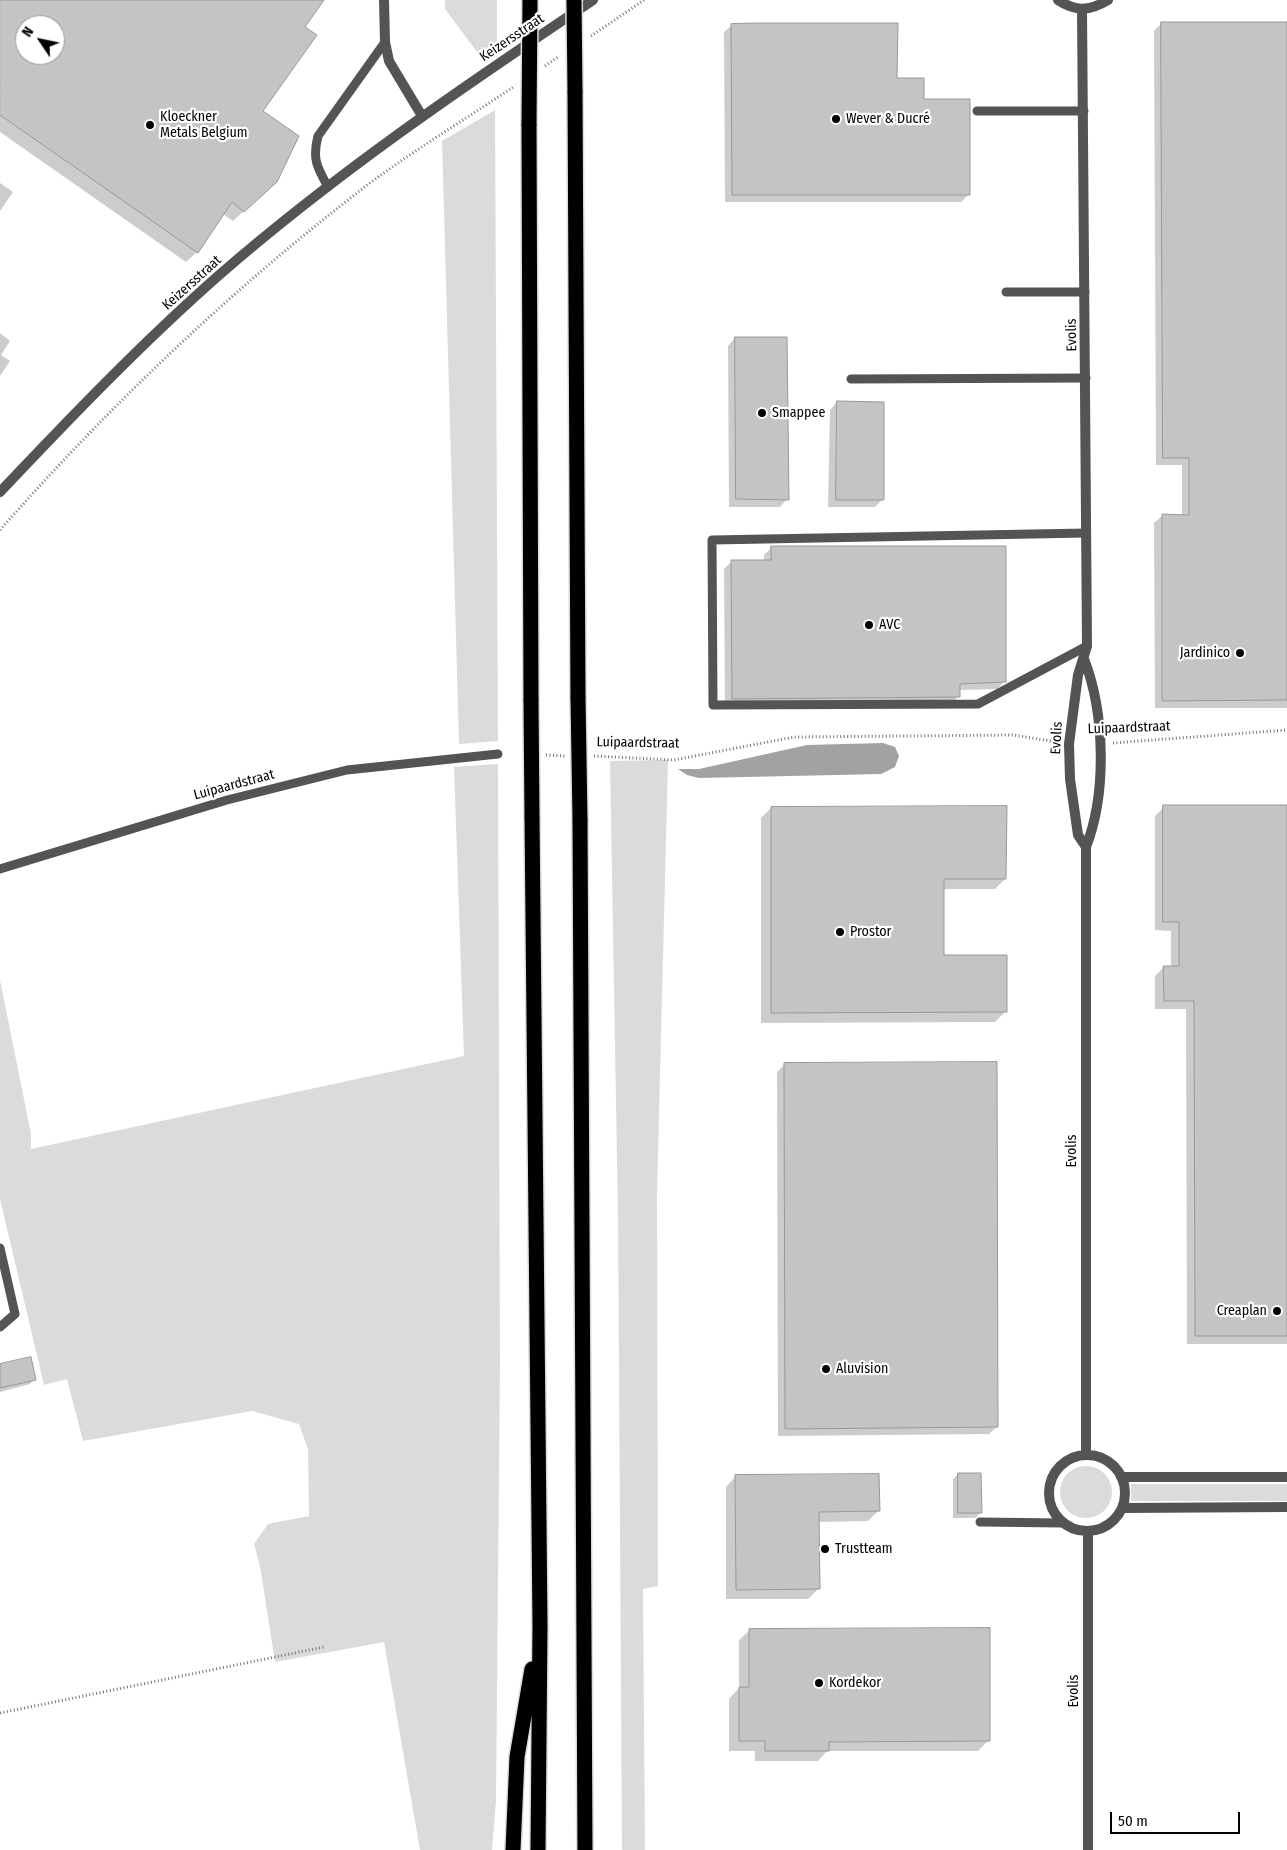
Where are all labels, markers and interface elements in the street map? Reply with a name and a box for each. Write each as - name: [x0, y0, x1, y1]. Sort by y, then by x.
- street label: Keizersstraat: [477, 10, 547, 66]
- north arrow: [15, 15, 65, 65]
- text: N: [19, 24, 37, 40]
- place label: Kloeckner Metals Belgium: [160, 109, 247, 142]
- place label: Wever & Ducré: [846, 111, 930, 127]
- marker: Wever & Ducré: [830, 113, 842, 125]
- marker: Kloeckner Metals Belgium: [144, 119, 156, 131]
- street label: Keizersstraat: [159, 252, 225, 314]
- street label: Evolis: [1063, 318, 1081, 352]
- place label: Smappee: [772, 405, 825, 421]
- marker: Smappee: [756, 407, 768, 419]
- place label: AVC: [879, 617, 900, 633]
- marker: AVC: [863, 619, 875, 631]
- place label: Jardinico: [1180, 645, 1230, 661]
- marker: Jardinico: [1234, 647, 1246, 659]
- street label: Luipaardstraat: [1087, 718, 1171, 738]
- street label: Evolis: [1048, 721, 1066, 755]
- street label: Luipaardstraat: [596, 734, 680, 752]
- street label: Luipaardstraat: [192, 766, 276, 804]
- place label: Prostor: [850, 924, 891, 940]
- marker: Prostor: [834, 926, 846, 938]
- street label: Evolis: [1064, 1134, 1080, 1168]
- place label: Creaplan: [1217, 1303, 1267, 1319]
- marker: Creaplan: [1271, 1305, 1283, 1317]
- place label: Aluvision: [836, 1361, 888, 1377]
- marker: Aluvision: [820, 1363, 832, 1375]
- place label: Trustteam: [835, 1541, 893, 1557]
- marker: Trustteam: [819, 1543, 831, 1555]
- street label: Evolis: [1066, 1674, 1082, 1708]
- place label: Kordekor: [829, 1675, 881, 1691]
- marker: Kordekor: [813, 1677, 825, 1689]
- scale bar: [1112, 1802, 1242, 1834]
- text: 50 m: [1118, 1812, 1148, 1830]

